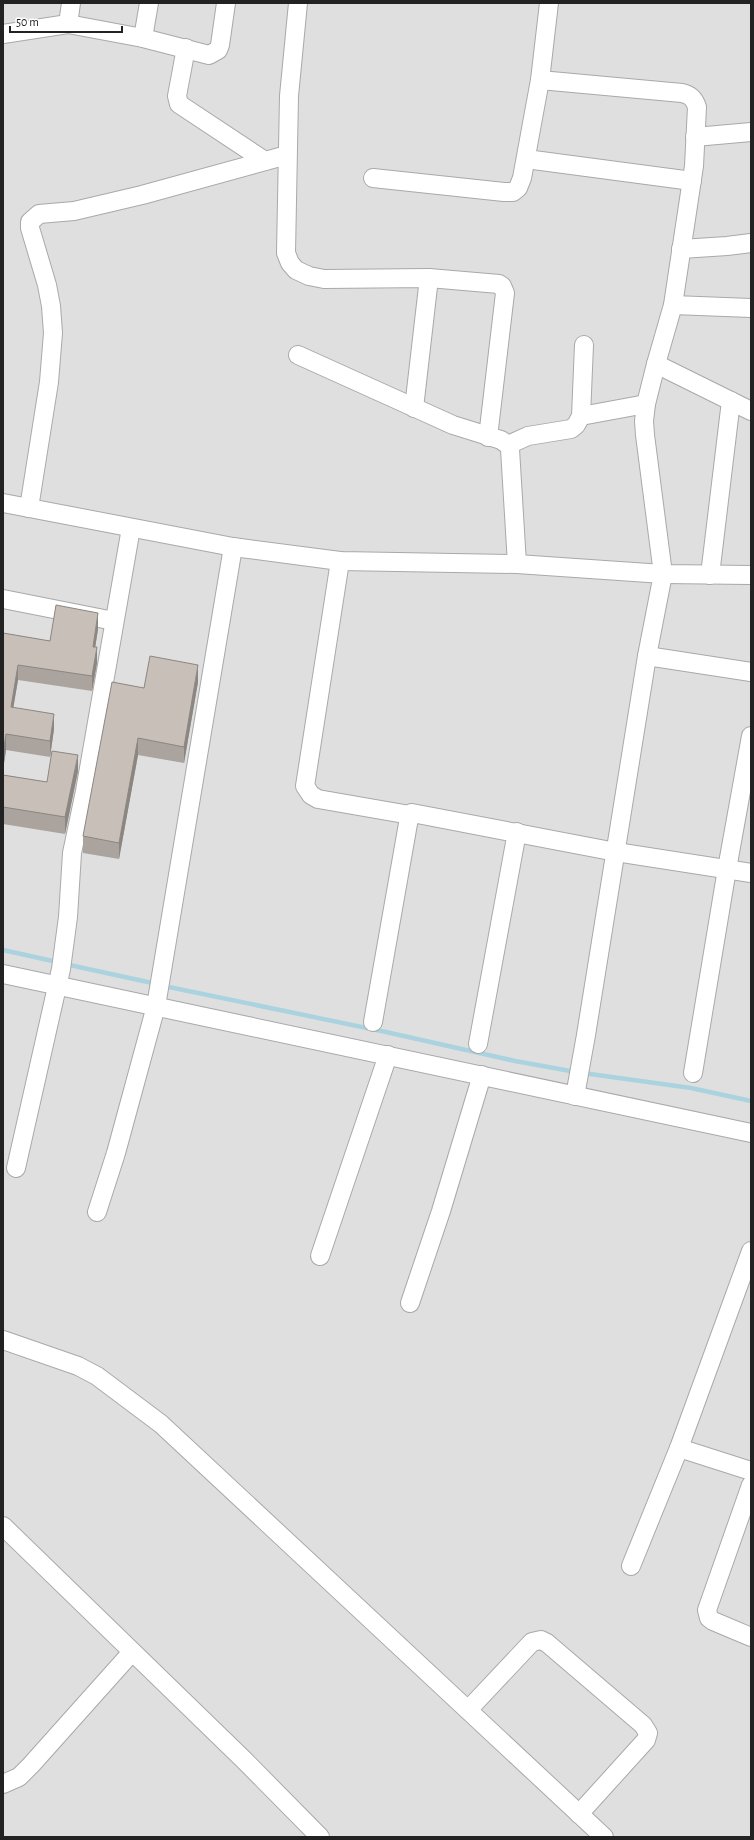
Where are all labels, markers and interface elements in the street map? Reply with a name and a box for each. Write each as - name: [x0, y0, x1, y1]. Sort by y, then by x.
- scale bar: [10, 8, 122, 34]
- text: 50 m: [16, 16, 39, 28]

